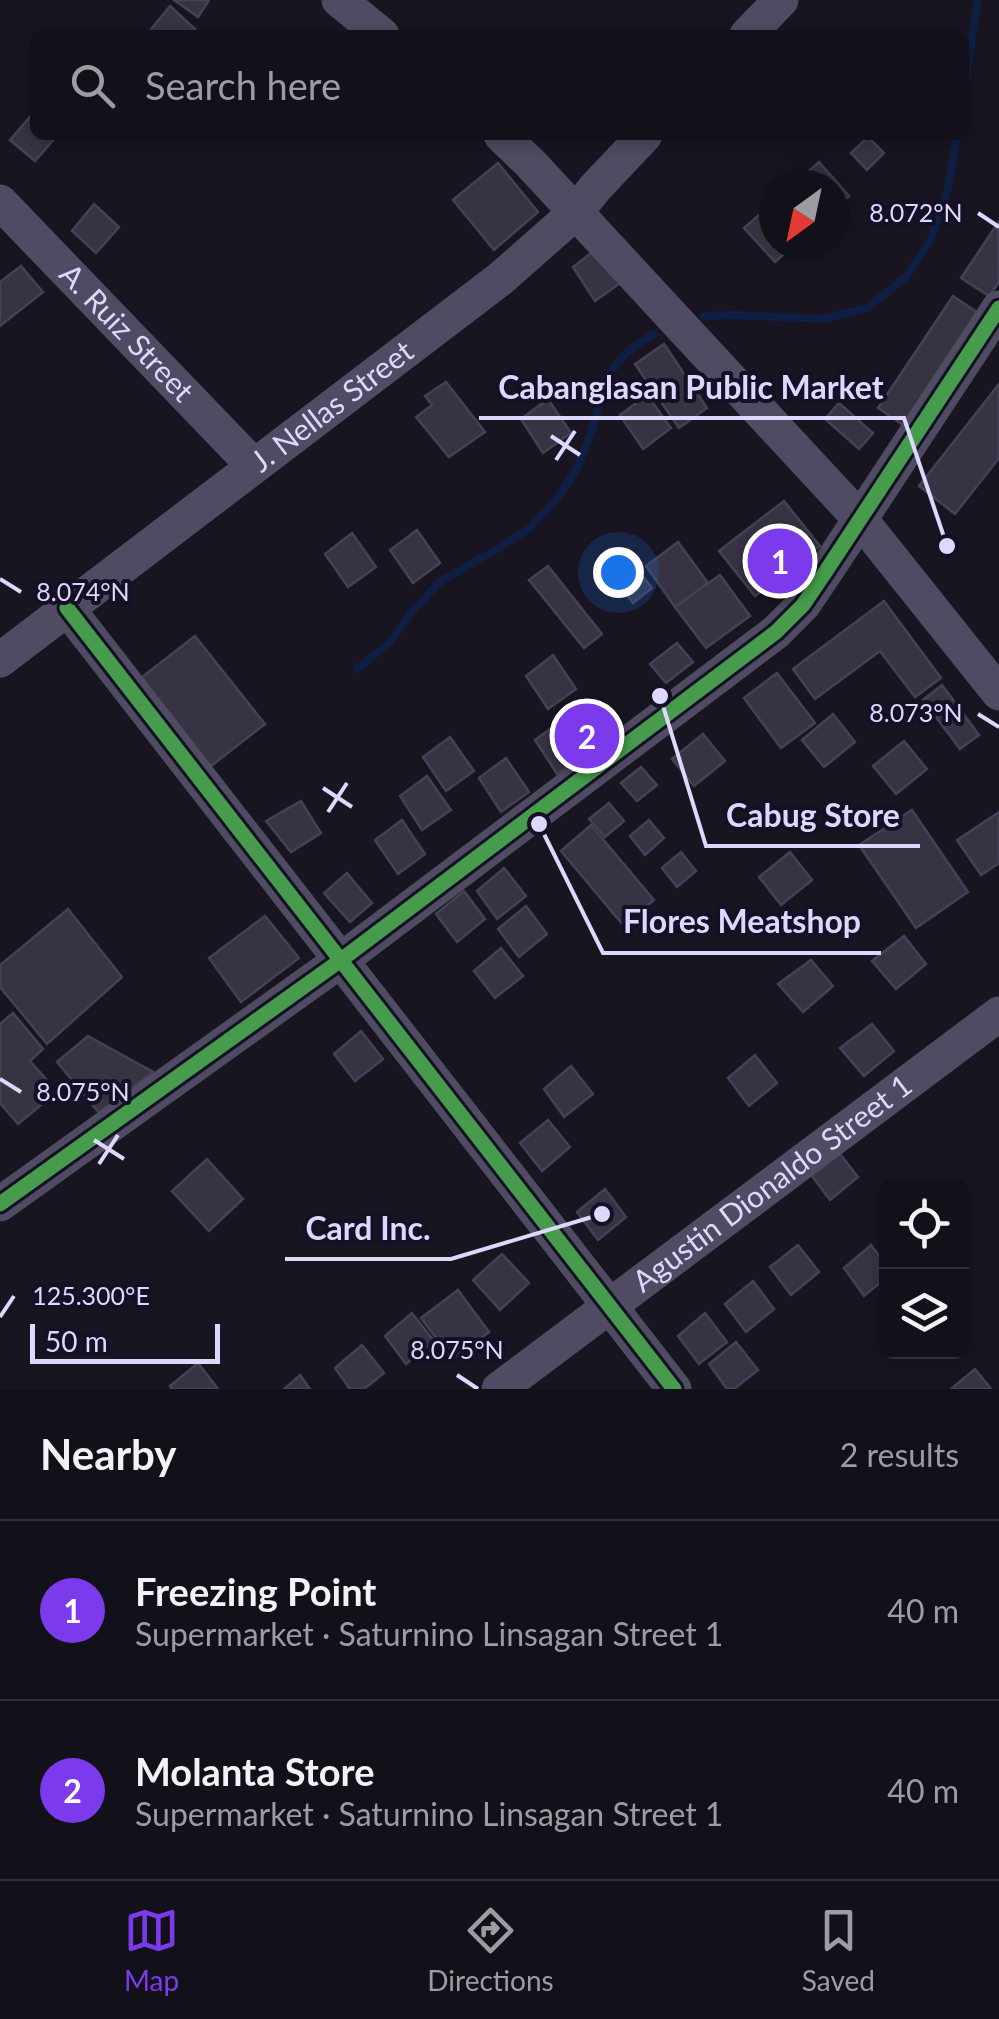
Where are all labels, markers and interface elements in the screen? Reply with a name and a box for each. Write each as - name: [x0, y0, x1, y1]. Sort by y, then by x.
- search box: [30, 30, 969, 140]
- icon: search: [65, 58, 120, 113]
- text: Search here: [145, 62, 341, 108]
- north arrow: [759, 170, 849, 260]
- text: 8.072°N: [869, 197, 963, 227]
- street label: A. Ruiz Street: [53, 255, 202, 408]
- street label: J. Nellas Street: [243, 332, 420, 478]
- callout: Cabanglasan Public Market: [479, 356, 904, 418]
- text: Cabanglasan Public Market: [498, 367, 884, 406]
- pin: 1: [748, 524, 812, 598]
- your location: [593, 547, 644, 598]
- text: 8.074°N: [36, 576, 130, 606]
- text: 8.073°N: [869, 697, 963, 727]
- pin: 2: [554, 698, 620, 774]
- callout: Cabug Store: [706, 784, 920, 846]
- text: Cabug Store: [726, 795, 900, 834]
- callout: Flores Meatshop: [603, 891, 881, 953]
- text: Flores Meatshop: [623, 901, 861, 940]
- street label: Agustin Dionaldo Street 1: [625, 1066, 918, 1299]
- text: 8.075°N: [36, 1076, 130, 1106]
- map controls: [879, 1179, 969, 1359]
- button: locate: [879, 1179, 969, 1269]
- callout: Card Inc.: [285, 1197, 451, 1259]
- text: Card Inc.: [305, 1208, 431, 1247]
- button: layers: [879, 1269, 969, 1359]
- text: 125.300°E: [32, 1280, 150, 1310]
- scale bar: [30, 1319, 220, 1364]
- text: 50 m: [45, 1324, 108, 1358]
- text: 8.075°N: [410, 1334, 504, 1364]
- text: Nearby: [40, 1429, 177, 1479]
- text: 2 results: [840, 1435, 959, 1474]
- text: Freezing Point: [135, 1568, 376, 1614]
- text: 1: [63, 1591, 82, 1630]
- text: 40 m: [887, 1591, 959, 1630]
- text: Supermarket · Saturnino Linsagan Street 1: [135, 1614, 723, 1653]
- text: Molanta Store: [135, 1748, 374, 1794]
- text: 2: [63, 1771, 82, 1810]
- text: 40 m: [887, 1771, 959, 1810]
- text: Supermarket · Saturnino Linsagan Street 1: [135, 1794, 723, 1833]
- tab: Map: [124, 1903, 179, 1997]
- tab: Directions: [427, 1903, 554, 1997]
- tab: Saved: [802, 1903, 875, 1997]

